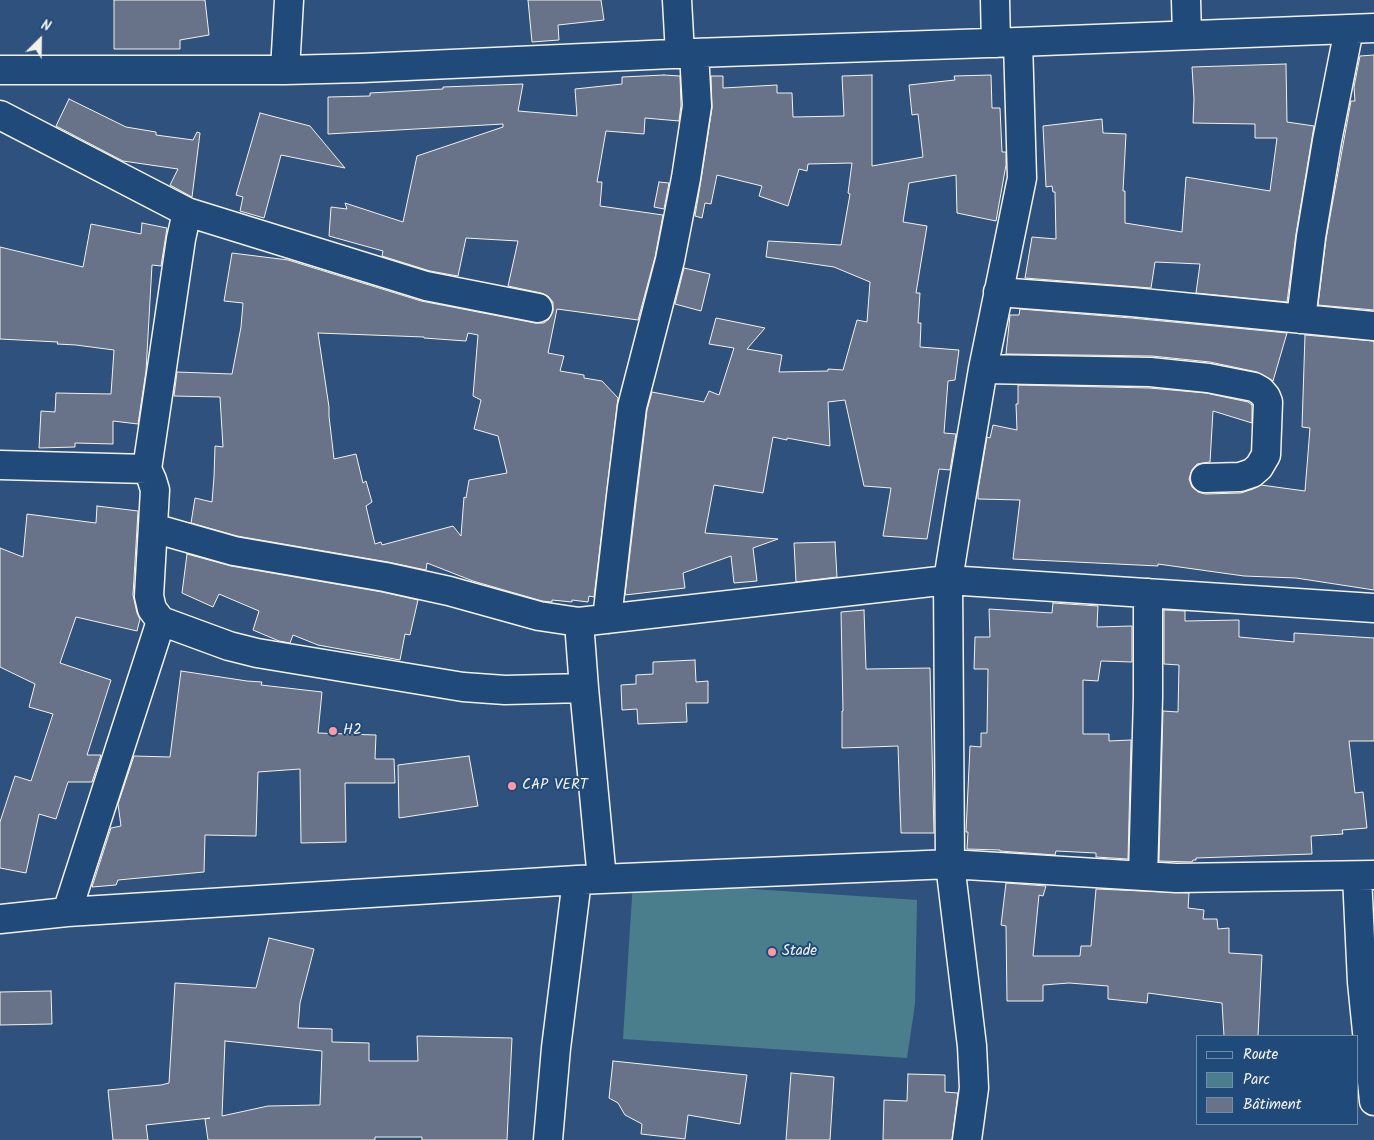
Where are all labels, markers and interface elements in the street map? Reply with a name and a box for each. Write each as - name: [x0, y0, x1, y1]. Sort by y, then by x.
- text: N: [37, 14, 54, 38]
- north arrow: [15, 15, 65, 65]
- place label: H2: [343, 722, 362, 740]
- marker: H2: [327, 725, 339, 737]
- place label: CAP VERT: [522, 777, 588, 795]
- marker: CAP VERT: [506, 780, 518, 792]
- place label: Stade: [782, 943, 817, 961]
- marker: Stade: [766, 946, 778, 958]
- legend: [1196, 1035, 1359, 1125]
- text: Route: [1243, 1043, 1278, 1067]
- text: Parc: [1243, 1068, 1270, 1092]
- text: Bâtiment: [1243, 1093, 1302, 1117]

